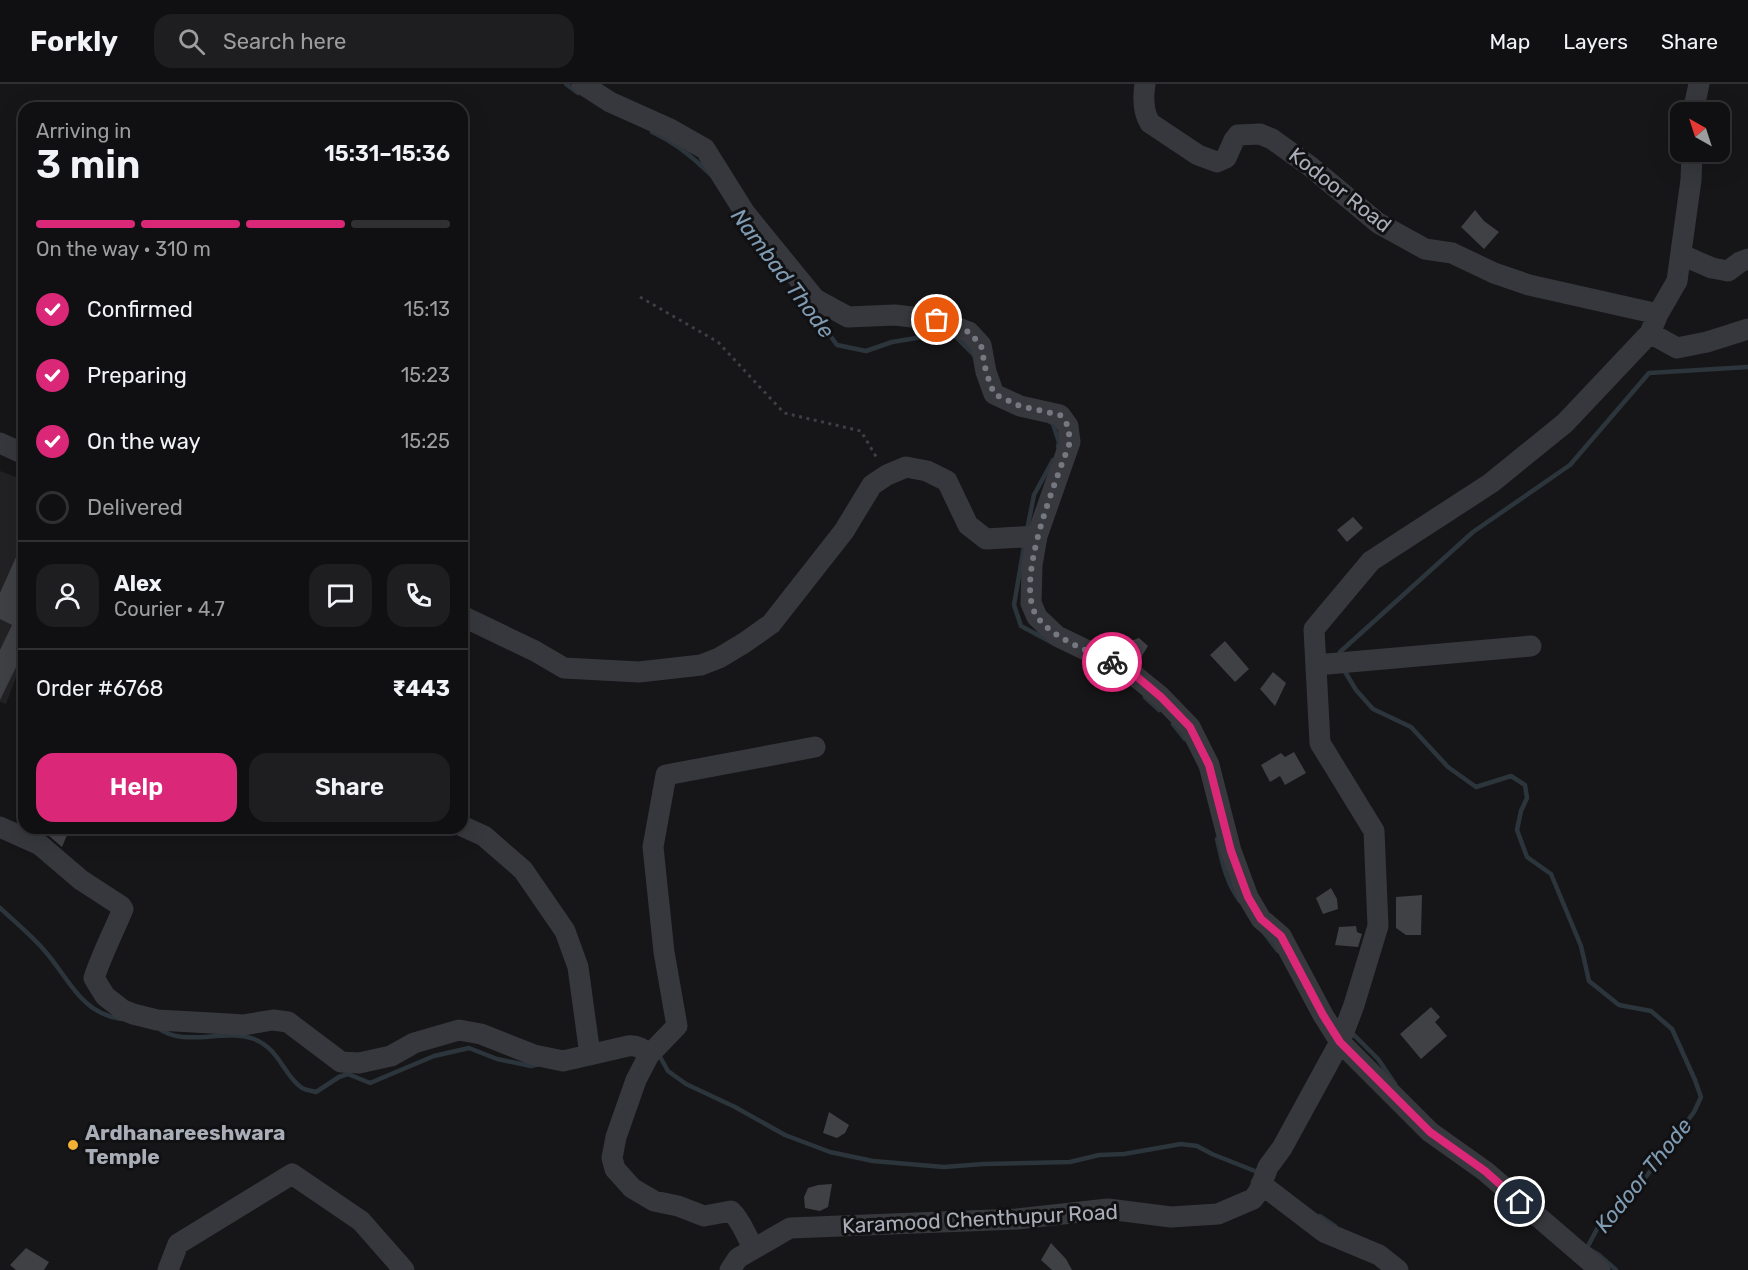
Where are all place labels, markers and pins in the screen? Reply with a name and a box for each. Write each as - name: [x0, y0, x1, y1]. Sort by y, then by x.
- pin: [911, 294, 962, 345]
- place label: Ardhanareeshwara Temple: [85, 1120, 285, 1169]
- marker: Ardhanareeshwara Temple: [66, 1138, 80, 1152]
- pin: [1494, 1176, 1545, 1227]

